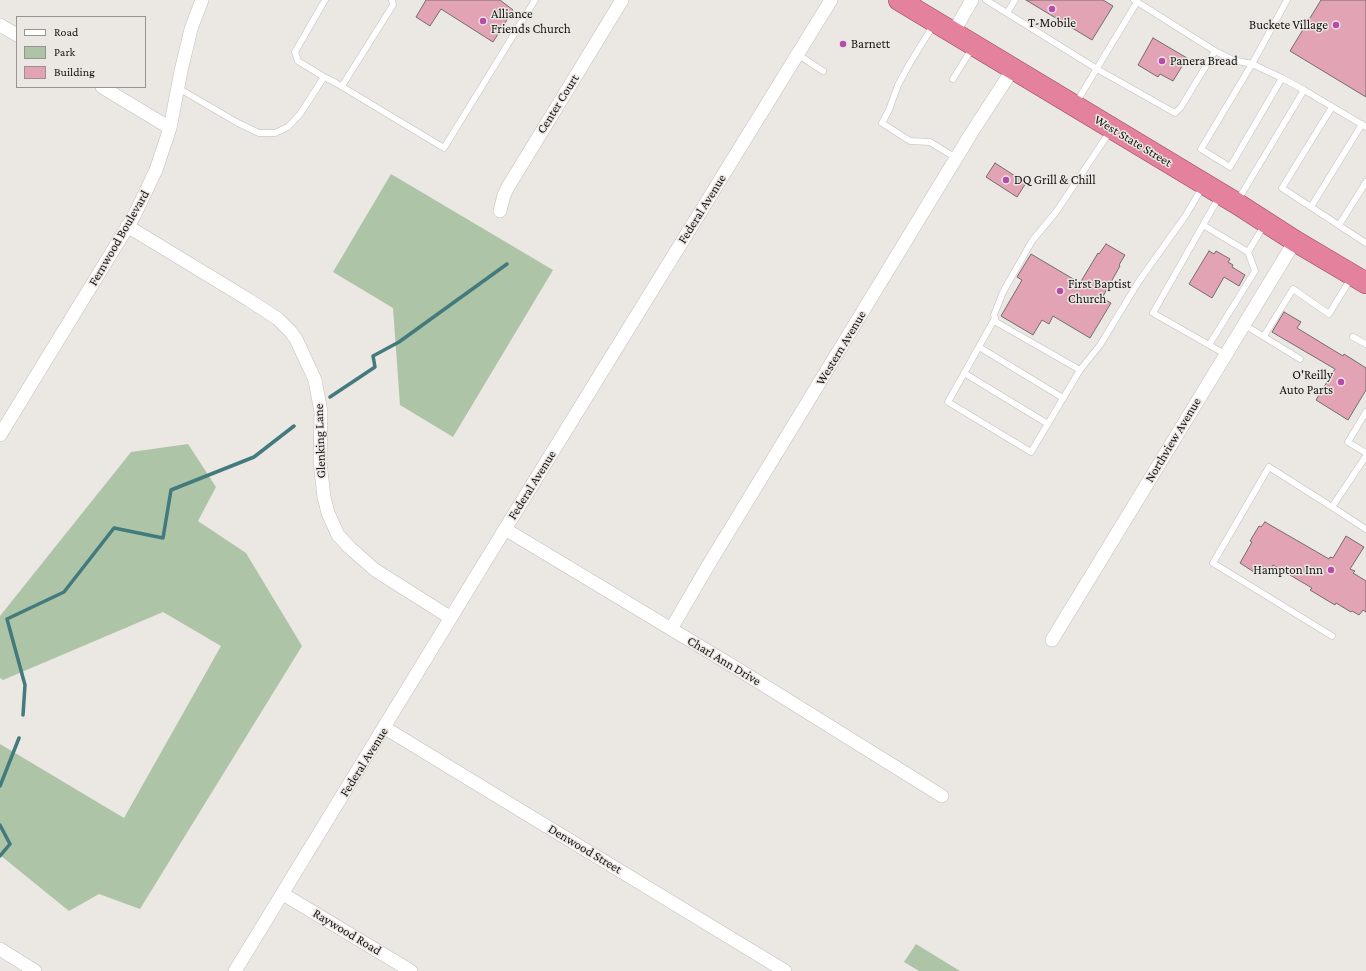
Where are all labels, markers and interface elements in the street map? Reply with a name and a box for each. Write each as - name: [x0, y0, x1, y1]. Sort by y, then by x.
- marker: T-Mobile: [1047, 4, 1057, 14]
- place label: Alliance Friends Church: [491, 6, 571, 37]
- place label: T-Mobile: [1028, 15, 1076, 31]
- legend: [16, 16, 146, 88]
- marker: Alliance Friends Church: [478, 16, 488, 26]
- place label: Buckete Village: [1249, 17, 1328, 33]
- marker: Buckete Village: [1331, 20, 1341, 30]
- text: Road: [54, 25, 78, 39]
- place label: Barnett: [851, 36, 890, 52]
- marker: Barnett: [838, 39, 848, 49]
- text: Park: [54, 45, 75, 59]
- place label: Panera Bread: [1170, 53, 1238, 69]
- marker: Panera Bread: [1157, 56, 1167, 66]
- text: Building: [54, 65, 95, 79]
- street label: Center Court: [534, 71, 582, 137]
- street label: West State Street: [1091, 112, 1175, 170]
- street label: Federal Avenue: [674, 171, 730, 247]
- place label: DQ Grill & Chill: [1014, 172, 1096, 188]
- marker: DQ Grill & Chill: [1001, 175, 1011, 185]
- street label: Fernwood Boulevard: [85, 187, 153, 289]
- place label: First Baptist Church: [1068, 276, 1131, 307]
- marker: First Baptist Church: [1055, 286, 1065, 296]
- street label: Western Avenue: [813, 308, 869, 388]
- place label: O'Reilly Auto Parts: [1279, 367, 1333, 398]
- marker: O'Reilly Auto Parts: [1336, 377, 1346, 387]
- street label: Northview Avenue: [1142, 395, 1204, 485]
- street label: Glenking Lane: [311, 403, 329, 479]
- street label: Federal Avenue: [504, 447, 560, 523]
- place label: Hampton Inn: [1253, 562, 1323, 578]
- marker: Hampton Inn: [1326, 565, 1336, 575]
- street label: Charl Ann Drive: [684, 633, 764, 689]
- street label: Federal Avenue: [336, 724, 392, 800]
- street label: Denwood Street: [545, 821, 625, 877]
- street label: Raywood Road: [310, 905, 384, 959]

